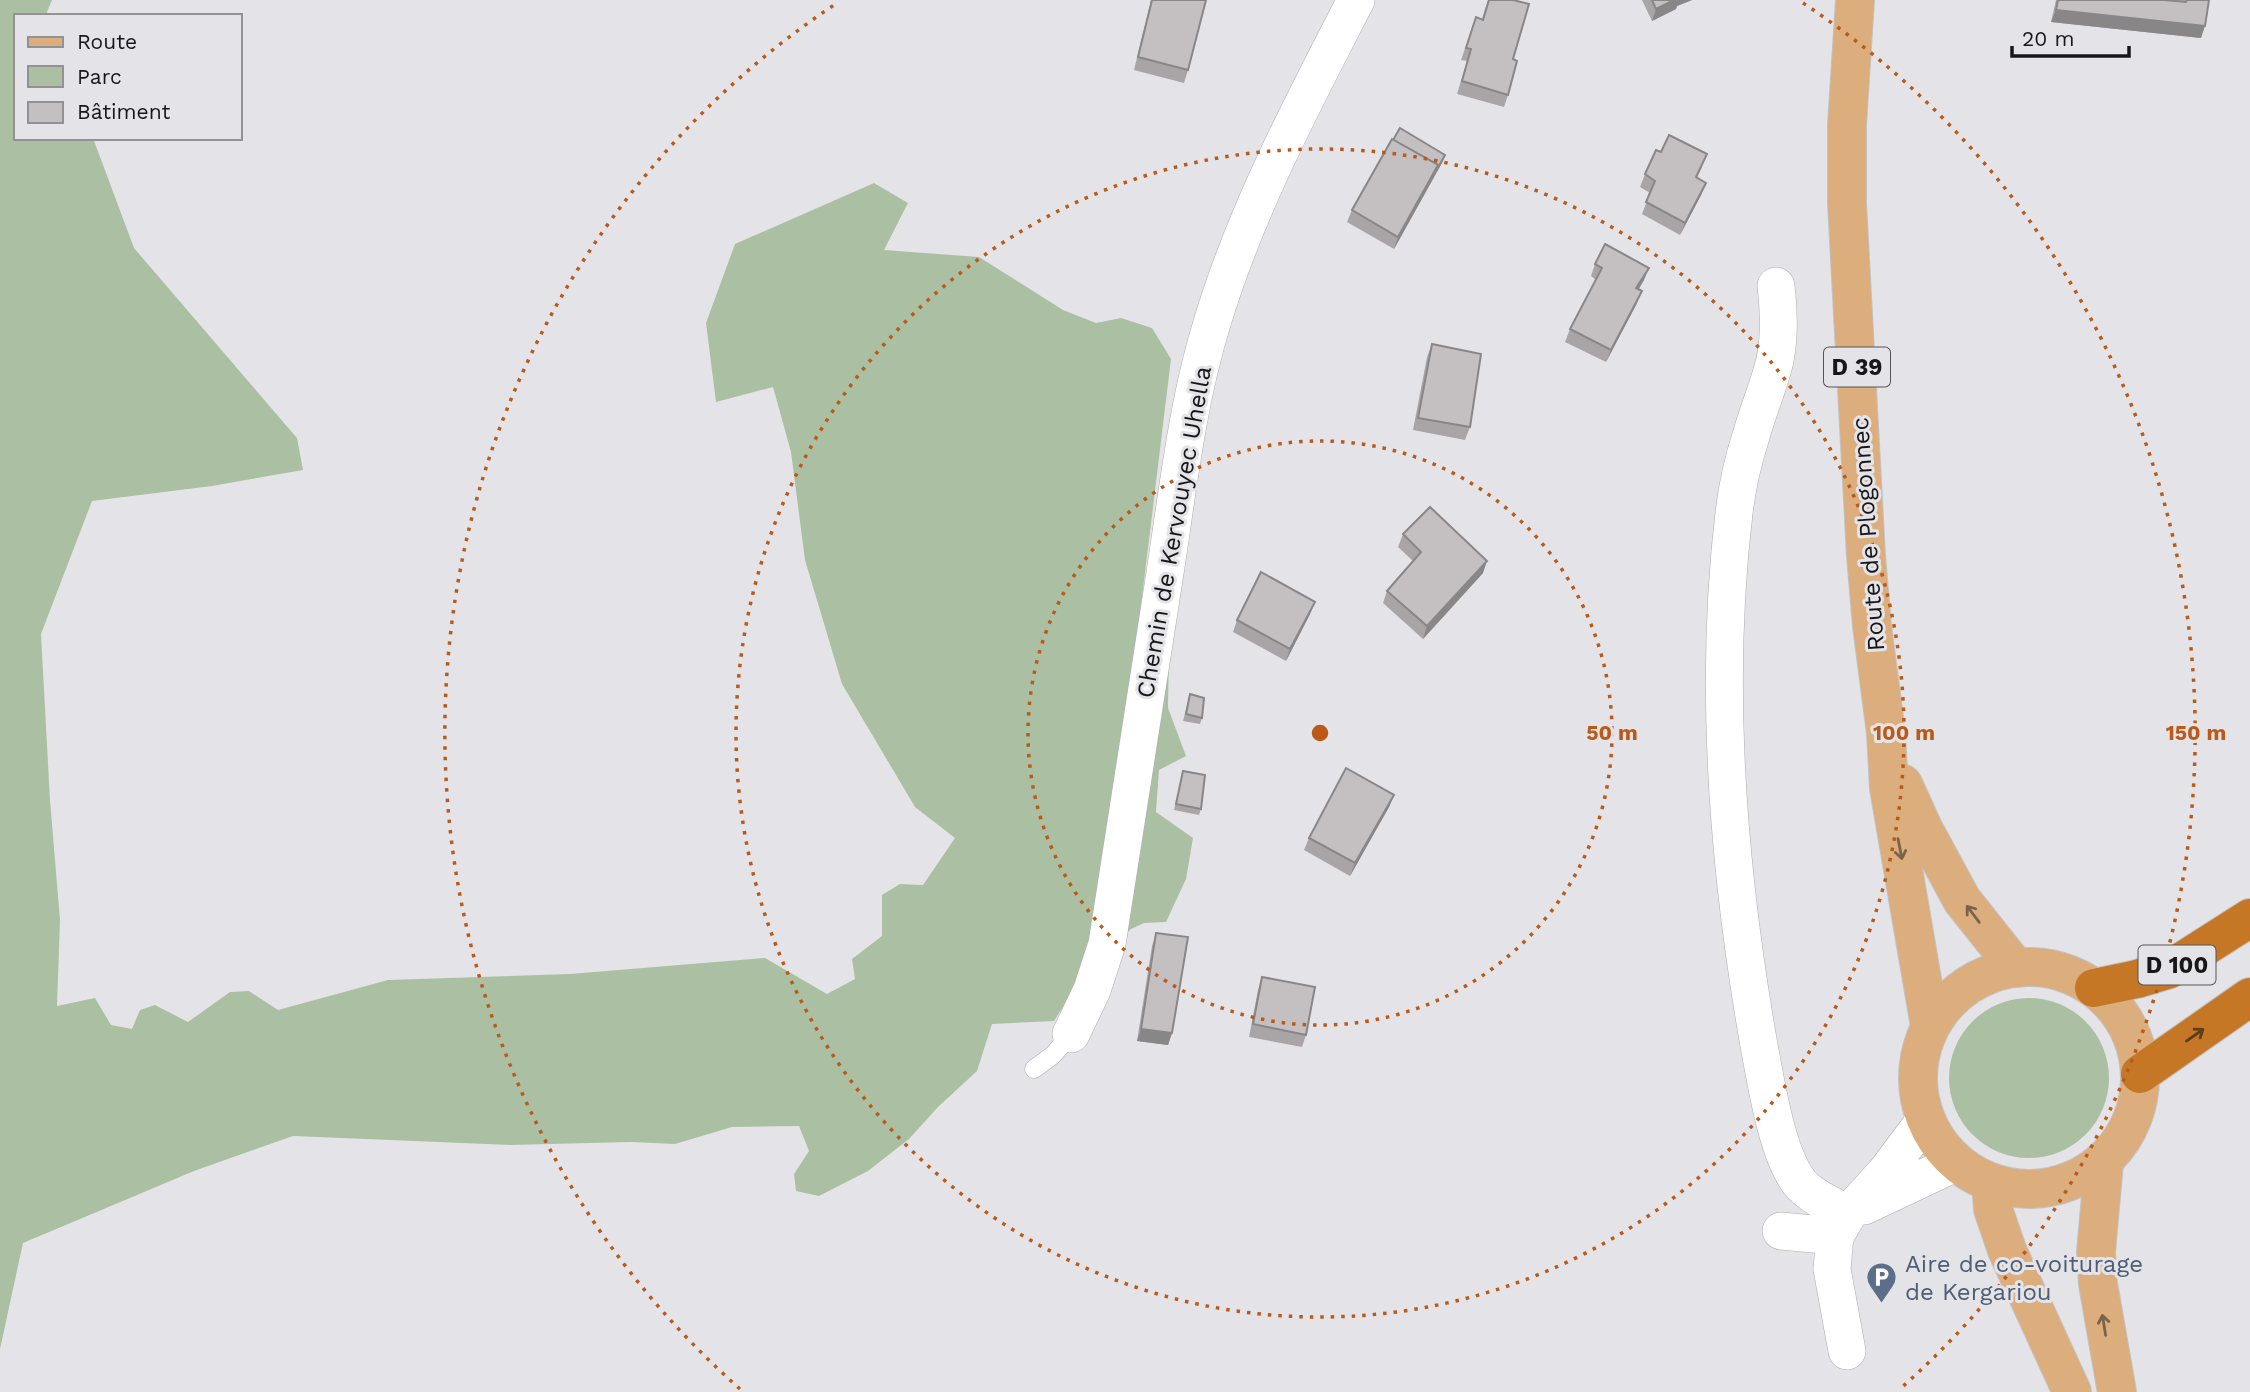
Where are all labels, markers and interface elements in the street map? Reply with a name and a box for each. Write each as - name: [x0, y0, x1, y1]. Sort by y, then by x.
- legend: [14, 14, 242, 140]
- scale bar: [2012, 14, 2129, 58]
- text: 20 m: [2022, 26, 2074, 51]
- text: Route: [77, 29, 137, 54]
- text: Parc: [77, 64, 122, 89]
- text: Bâtiment: [77, 99, 171, 124]
- road number: D 39: [1824, 348, 1890, 386]
- street label: Chemin de Kervouyec Uhella: [1131, 364, 1217, 700]
- street label: Route de Plogonnec: [1846, 416, 1890, 652]
- text: 50 m: [1586, 720, 1638, 745]
- text: 100 m: [1873, 720, 1935, 745]
- text: 150 m: [2166, 720, 2226, 745]
- centre of rings: [1308, 721, 1332, 745]
- one-way arrow: [1894, 837, 1907, 860]
- one-way arrow: [1966, 906, 1981, 924]
- road number: D 100: [2138, 946, 2216, 984]
- one-way arrow: [2185, 1028, 2204, 1042]
- place label: Aire de co-voiturage de Kergariou: [1905, 1250, 2143, 1306]
- parking icon: Aire de co-voiturage de Kergariou: [1865, 1261, 1899, 1305]
- one-way arrow: [2097, 1314, 2110, 1337]

